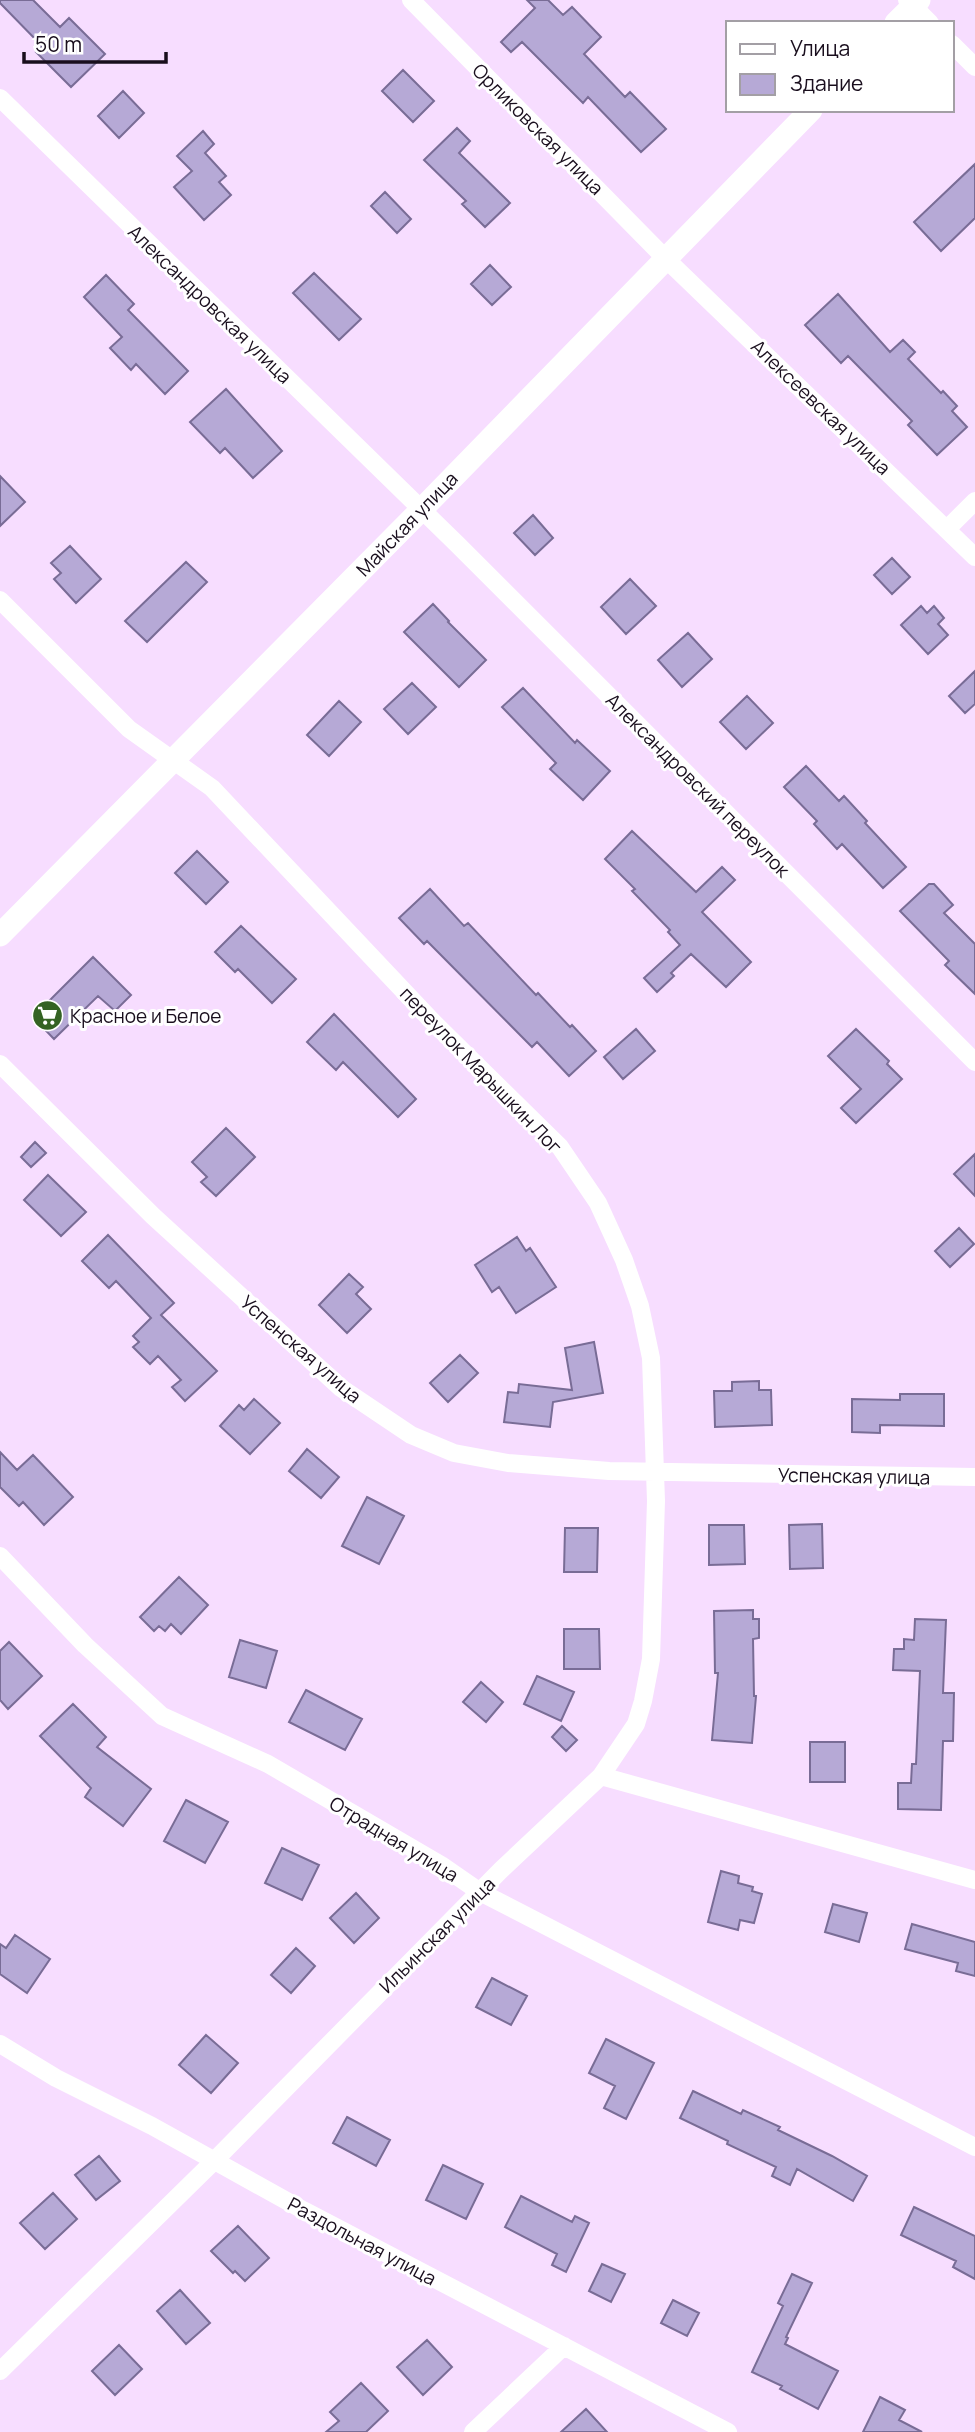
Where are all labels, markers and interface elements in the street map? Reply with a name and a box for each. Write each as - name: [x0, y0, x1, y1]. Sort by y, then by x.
- scale bar: [24, 21, 166, 65]
- legend: [726, 21, 954, 112]
- text: 50 m: [35, 30, 82, 58]
- text: Улица: [790, 34, 850, 62]
- street label: Орликовская улица: [467, 58, 609, 200]
- text: Здание: [790, 69, 863, 97]
- street label: Александровская улица: [123, 219, 297, 389]
- street label: Алексеевская улица: [746, 334, 896, 480]
- street label: Майская улица: [350, 466, 464, 582]
- street label: Александровский переулок: [600, 687, 796, 883]
- street label: переулок Марышкин Лог: [394, 981, 568, 1159]
- supermarket icon: Красное и Белое: [30, 999, 64, 1033]
- place label: Красное и Белое: [70, 1003, 221, 1029]
- street label: Успенская улица: [235, 1289, 367, 1409]
- street label: Успенская улица: [778, 1462, 930, 1490]
- street label: Отрадная улица: [325, 1790, 463, 1888]
- street label: Ильинская улица: [373, 1871, 501, 1999]
- street label: Раздольная улица: [283, 2191, 441, 2291]

